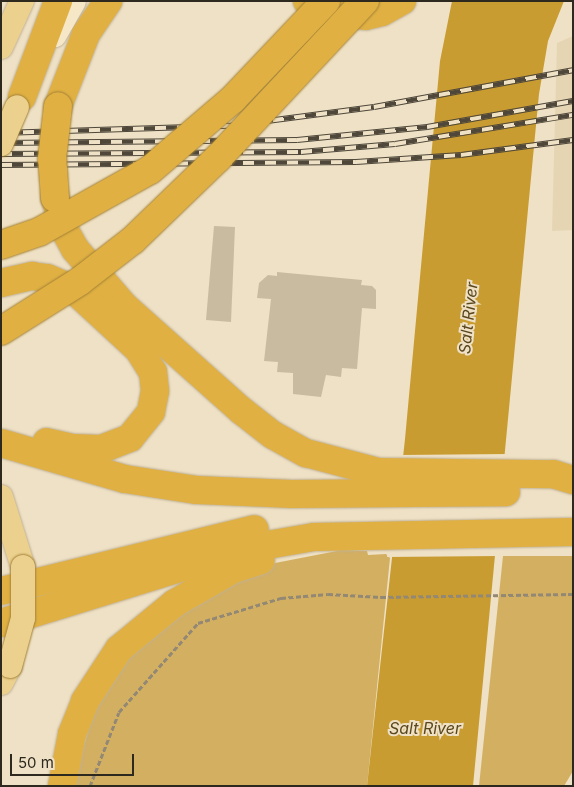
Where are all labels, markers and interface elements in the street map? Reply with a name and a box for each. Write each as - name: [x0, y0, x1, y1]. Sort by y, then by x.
- water label: Salt River: [455, 281, 481, 355]
- water label: Salt River: [389, 718, 461, 738]
- scale bar: [12, 744, 136, 776]
- text: 50 m: [18, 753, 54, 772]

